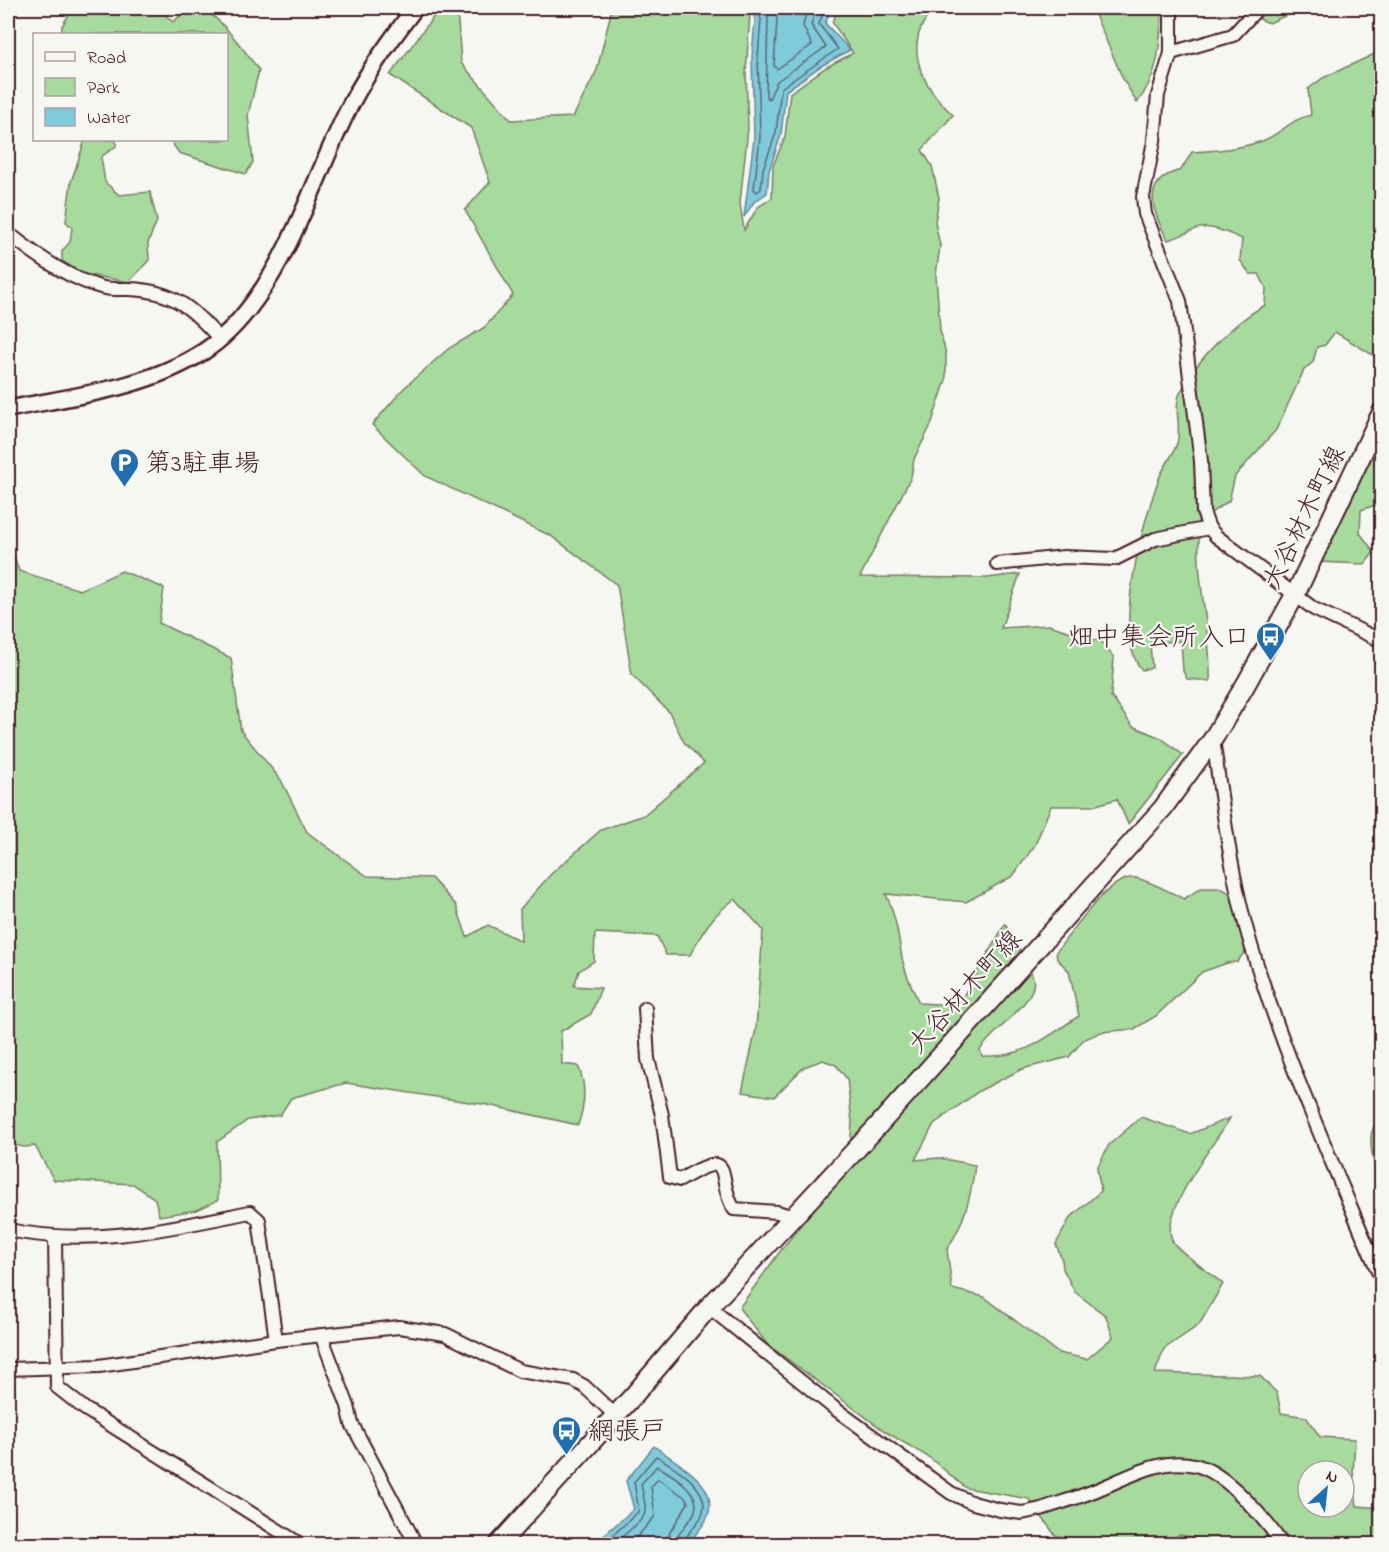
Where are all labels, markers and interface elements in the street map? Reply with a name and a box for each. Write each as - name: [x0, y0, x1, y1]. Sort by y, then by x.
- legend: [33, 33, 228, 141]
- text: Road: [87, 46, 126, 72]
- text: Park: [87, 76, 120, 102]
- text: Water: [87, 106, 131, 132]
- street label: 大谷材木町線: [1254, 440, 1357, 597]
- parking icon: 第3駐車場: [108, 446, 140, 488]
- place label: 第3駐車場: [145, 446, 260, 484]
- place label: 畑中集会所入口: [1068, 620, 1250, 658]
- bus stop icon: 畑中集会所入口: [1255, 620, 1287, 662]
- street label: 大谷材木町線: [900, 922, 1033, 1064]
- bus stop icon: 網張戸: [551, 1414, 583, 1456]
- place label: 網張戸: [588, 1414, 666, 1452]
- north arrow: [1296, 1459, 1356, 1519]
- text: N: [1322, 1464, 1342, 1491]

